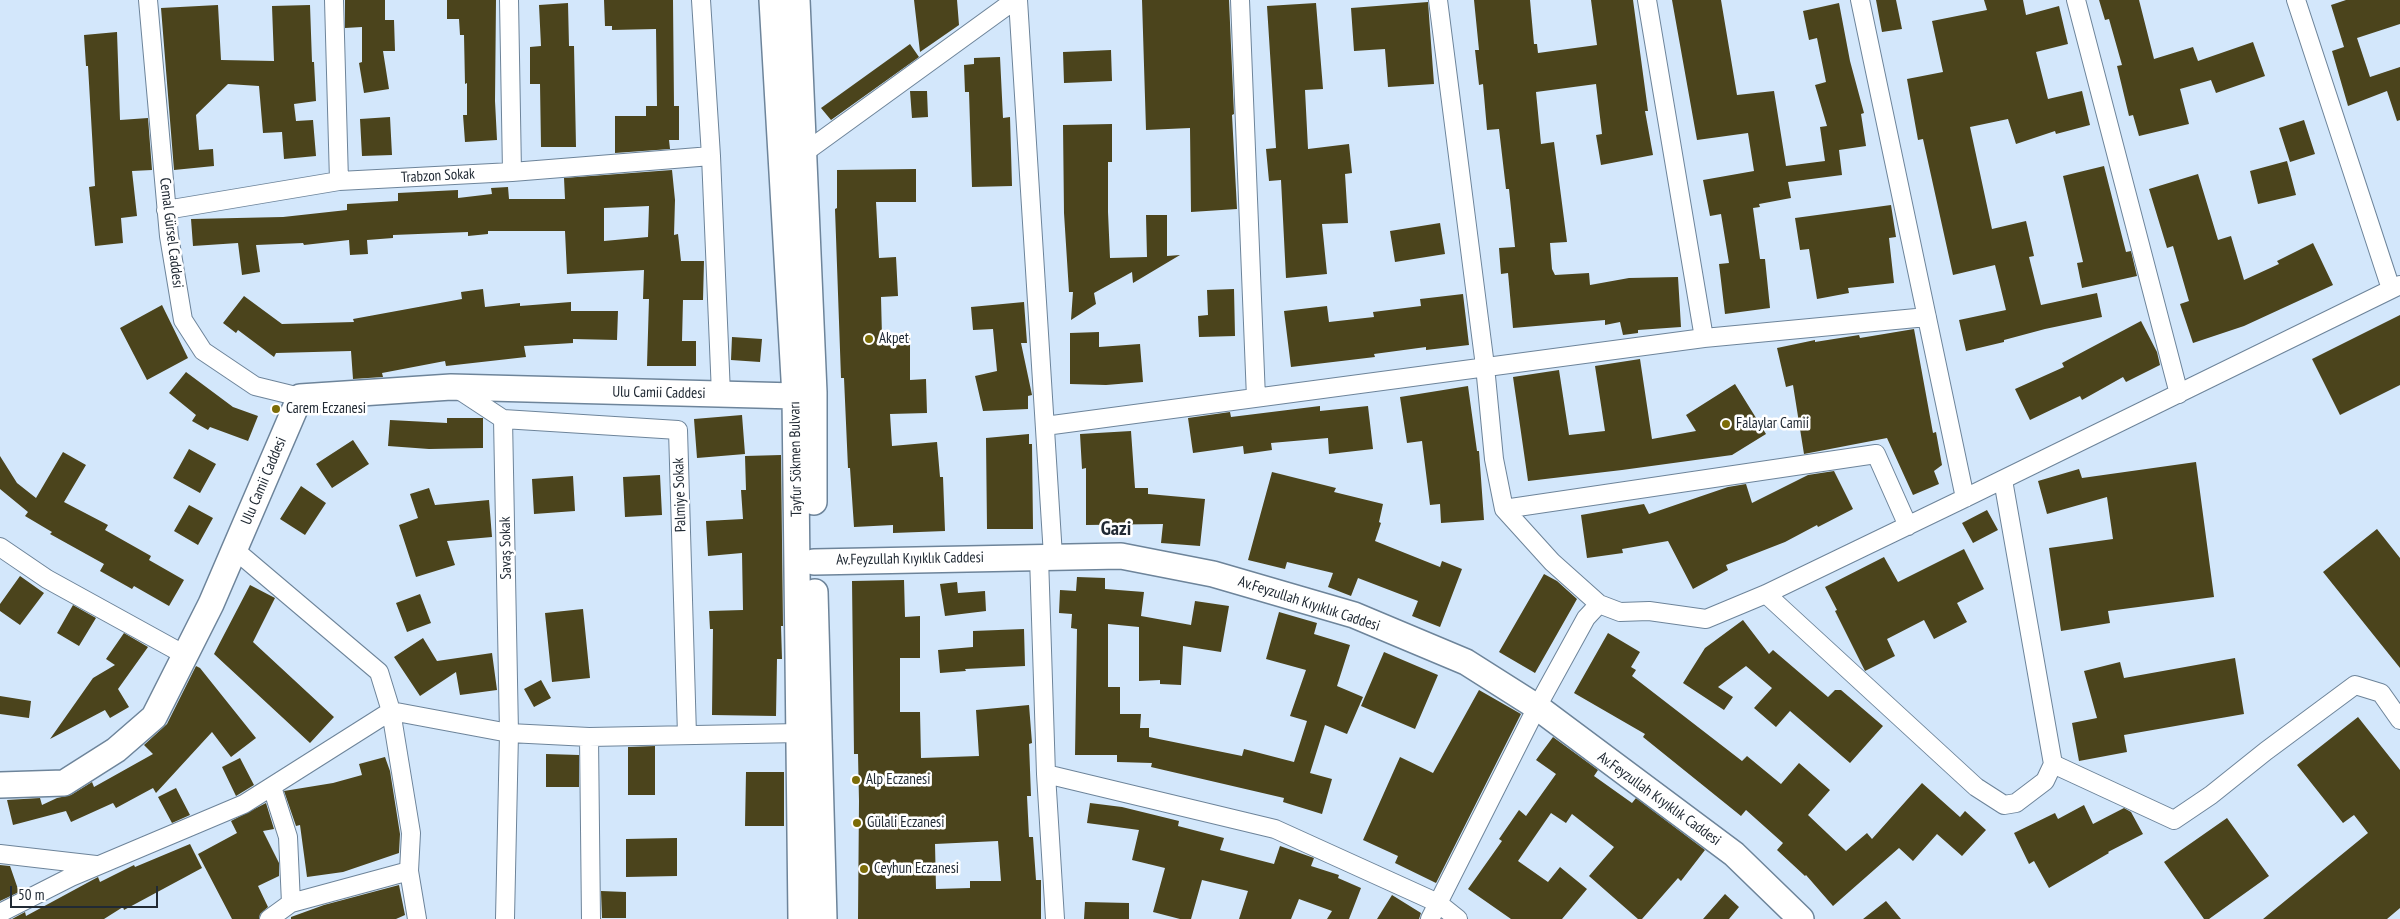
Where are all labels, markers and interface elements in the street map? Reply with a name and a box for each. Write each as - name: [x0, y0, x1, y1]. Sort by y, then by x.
- street label: Trabzon Sokak: [401, 165, 475, 187]
- street label: Cemal Gürsel Caddesi: [155, 177, 187, 289]
- place label: Akpet: [879, 330, 909, 348]
- marker: Akpet: [863, 333, 875, 345]
- street label: Ulu Camii Caddesi: [612, 383, 706, 403]
- place label: Carem Eczanesi: [286, 400, 366, 418]
- street label: Tayfur Sökmen Bulvarı: [786, 401, 806, 517]
- marker: Carem Eczanesi: [270, 403, 282, 415]
- place label: Falaylar Camii: [1736, 415, 1809, 433]
- marker: Falaylar Camii: [1720, 418, 1732, 430]
- street label: Ulu Camii Caddesi: [237, 435, 291, 527]
- street label: Palmiye Sokak: [670, 457, 690, 533]
- street label: Savaş Sokak: [496, 516, 516, 580]
- district label: Gazi: [1101, 517, 1131, 541]
- street label: Av.Feyzullah Kıyıklık Caddesi: [836, 549, 984, 569]
- street label: Av.Feyzullah Kıyıklık Caddesi: [1236, 573, 1382, 635]
- street label: Av.Feyzullah Kıyıklık Caddesi: [1594, 748, 1724, 850]
- place label: Alp Eczanesi: [866, 771, 930, 789]
- marker: Alp Eczanesi: [850, 774, 862, 786]
- place label: Gülali Eczanesi: [867, 814, 944, 832]
- marker: Gülali Eczanesi: [851, 817, 863, 829]
- place label: Ceyhun Eczanesi: [874, 860, 959, 878]
- marker: Ceyhun Eczanesi: [858, 863, 870, 875]
- scale bar: [12, 876, 160, 908]
- text: 50 m: [18, 885, 44, 904]

